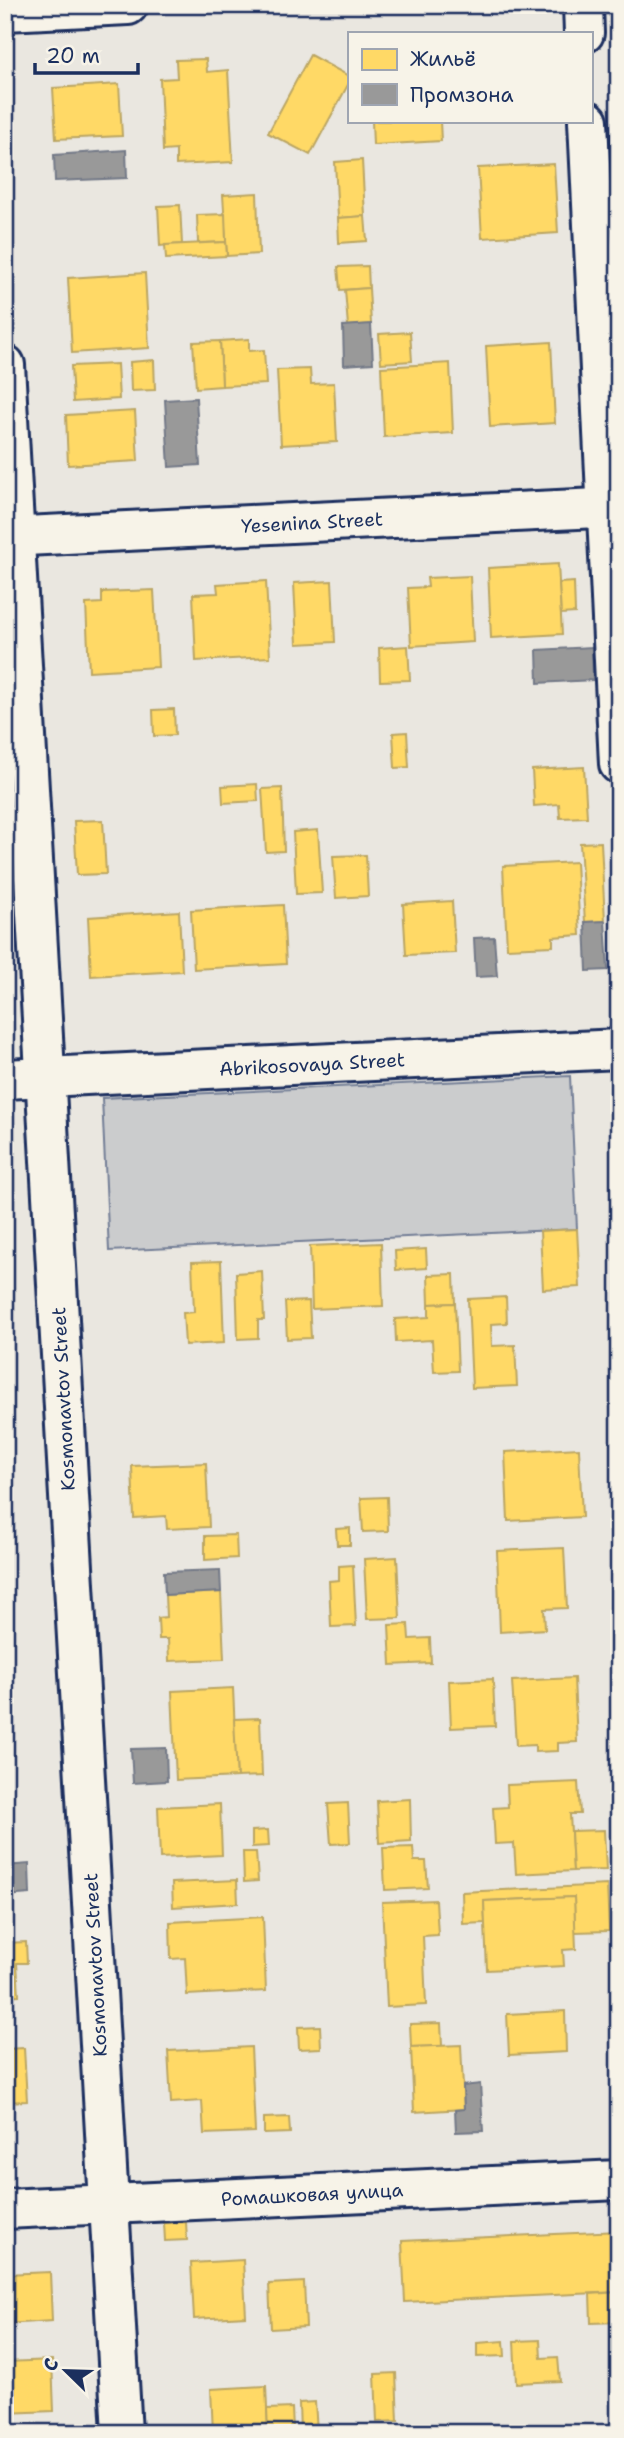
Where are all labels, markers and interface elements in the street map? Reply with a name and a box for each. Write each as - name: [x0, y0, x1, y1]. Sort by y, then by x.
- scale bar: [35, 32, 138, 76]
- legend: [348, 32, 592, 122]
- text: 20 m: [46, 42, 100, 70]
- text: Жильё: [410, 45, 476, 73]
- text: Промзона: [410, 81, 513, 109]
- street label: Yesenina Street: [241, 506, 384, 539]
- street label: Abrikosovaya Street: [218, 1047, 406, 1082]
- street label: Kosmonavtov Street: [46, 1306, 81, 1492]
- street label: Kosmonavtov Street: [78, 1872, 113, 2058]
- street label: Ромашковая улица: [220, 2177, 404, 2212]
- north arrow: [32, 2336, 102, 2406]
- text: С: [37, 2354, 65, 2375]

